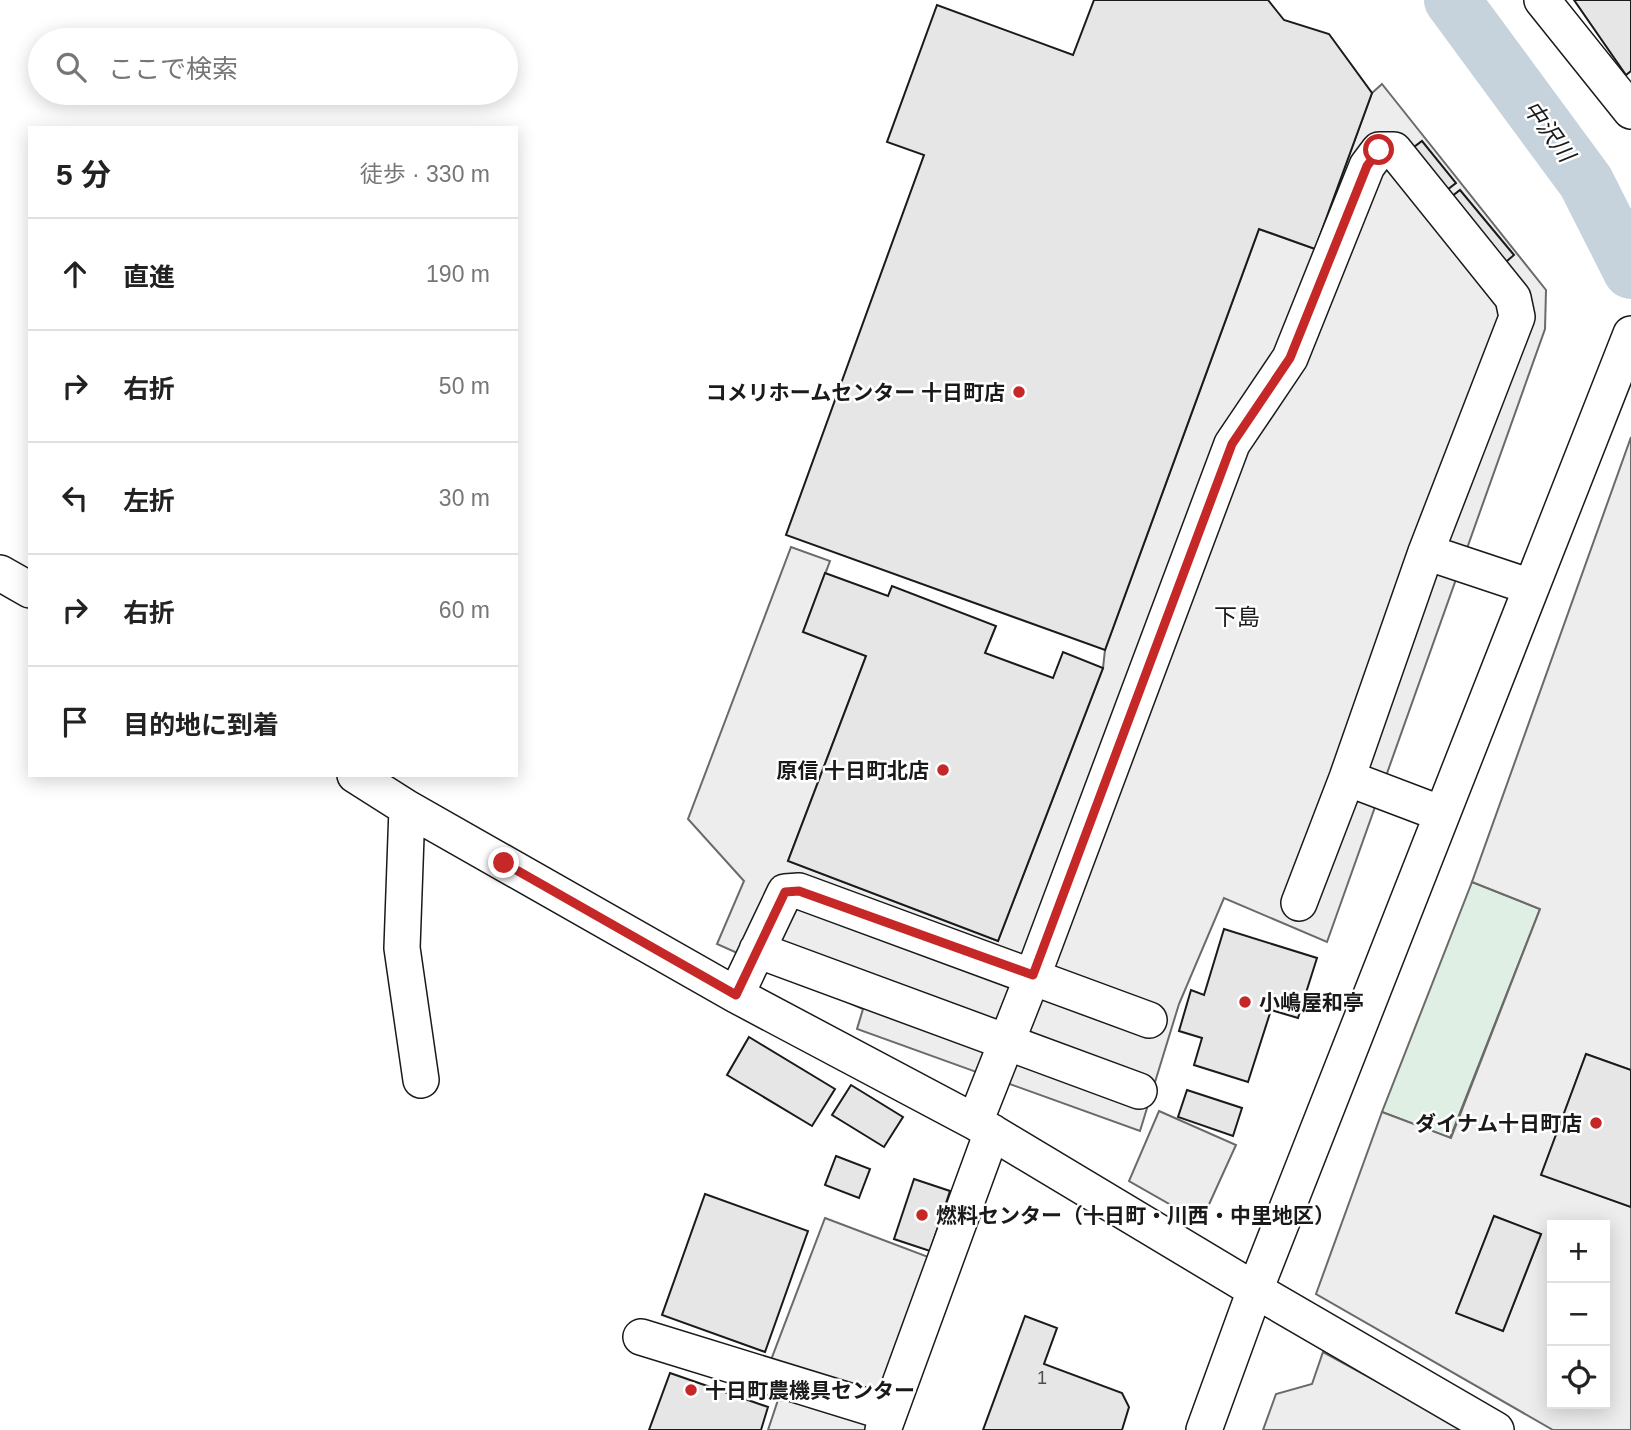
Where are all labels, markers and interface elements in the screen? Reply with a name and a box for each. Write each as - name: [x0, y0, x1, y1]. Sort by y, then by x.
- search box: [28, 28, 518, 105]
- icon: search: [52, 48, 90, 86]
- text: ここで検索: [108, 54, 238, 84]
- water label: 中沢川: [1518, 95, 1582, 169]
- route start: [1363, 134, 1394, 165]
- text: 5 分: [56, 158, 111, 191]
- text: 徒歩 · 330 m: [360, 161, 490, 187]
- icon: ahead: [56, 255, 94, 293]
- text: 190 m: [426, 261, 490, 287]
- text: 直進: [123, 262, 175, 292]
- icon: right: [56, 367, 94, 405]
- text: 50 m: [439, 373, 490, 399]
- text: 右折: [123, 374, 175, 404]
- place label: コメリホームセンター 十日町店: [706, 381, 1005, 404]
- marker: コメリホームセンター 十日町店: [1011, 384, 1027, 400]
- icon: left: [56, 479, 94, 517]
- text: 30 m: [439, 485, 490, 511]
- text: 左折: [123, 486, 175, 516]
- icon: right: [56, 591, 94, 629]
- text: 60 m: [439, 597, 490, 623]
- text: 右折: [123, 598, 175, 628]
- district label: 下島: [1214, 604, 1260, 630]
- icon: arrive: [56, 703, 94, 741]
- text: 目的地に到着: [123, 710, 279, 740]
- place label: 原信 十日町北店: [776, 759, 929, 782]
- marker: 原信 十日町北店: [935, 762, 951, 778]
- route end: [488, 847, 519, 878]
- place label: 小嶋屋和亭: [1259, 991, 1364, 1014]
- marker: 小嶋屋和亭: [1237, 994, 1253, 1010]
- place label: ダイナム十日町店: [1415, 1112, 1582, 1135]
- marker: ダイナム十日町店: [1588, 1115, 1604, 1131]
- place label: 燃料センター（十日町・川西・中里地区）: [936, 1204, 1335, 1227]
- marker: 燃料センター（十日町・川西・中里地区）: [914, 1207, 930, 1223]
- map controls: [1547, 1220, 1610, 1409]
- button: +: [1547, 1220, 1610, 1283]
- button: −: [1547, 1283, 1610, 1346]
- button: locate: [1547, 1346, 1610, 1409]
- house number: 1: [1037, 1368, 1047, 1388]
- place label: 十日町農機具センター: [705, 1379, 915, 1402]
- marker: 十日町農機具センター: [683, 1382, 699, 1398]

